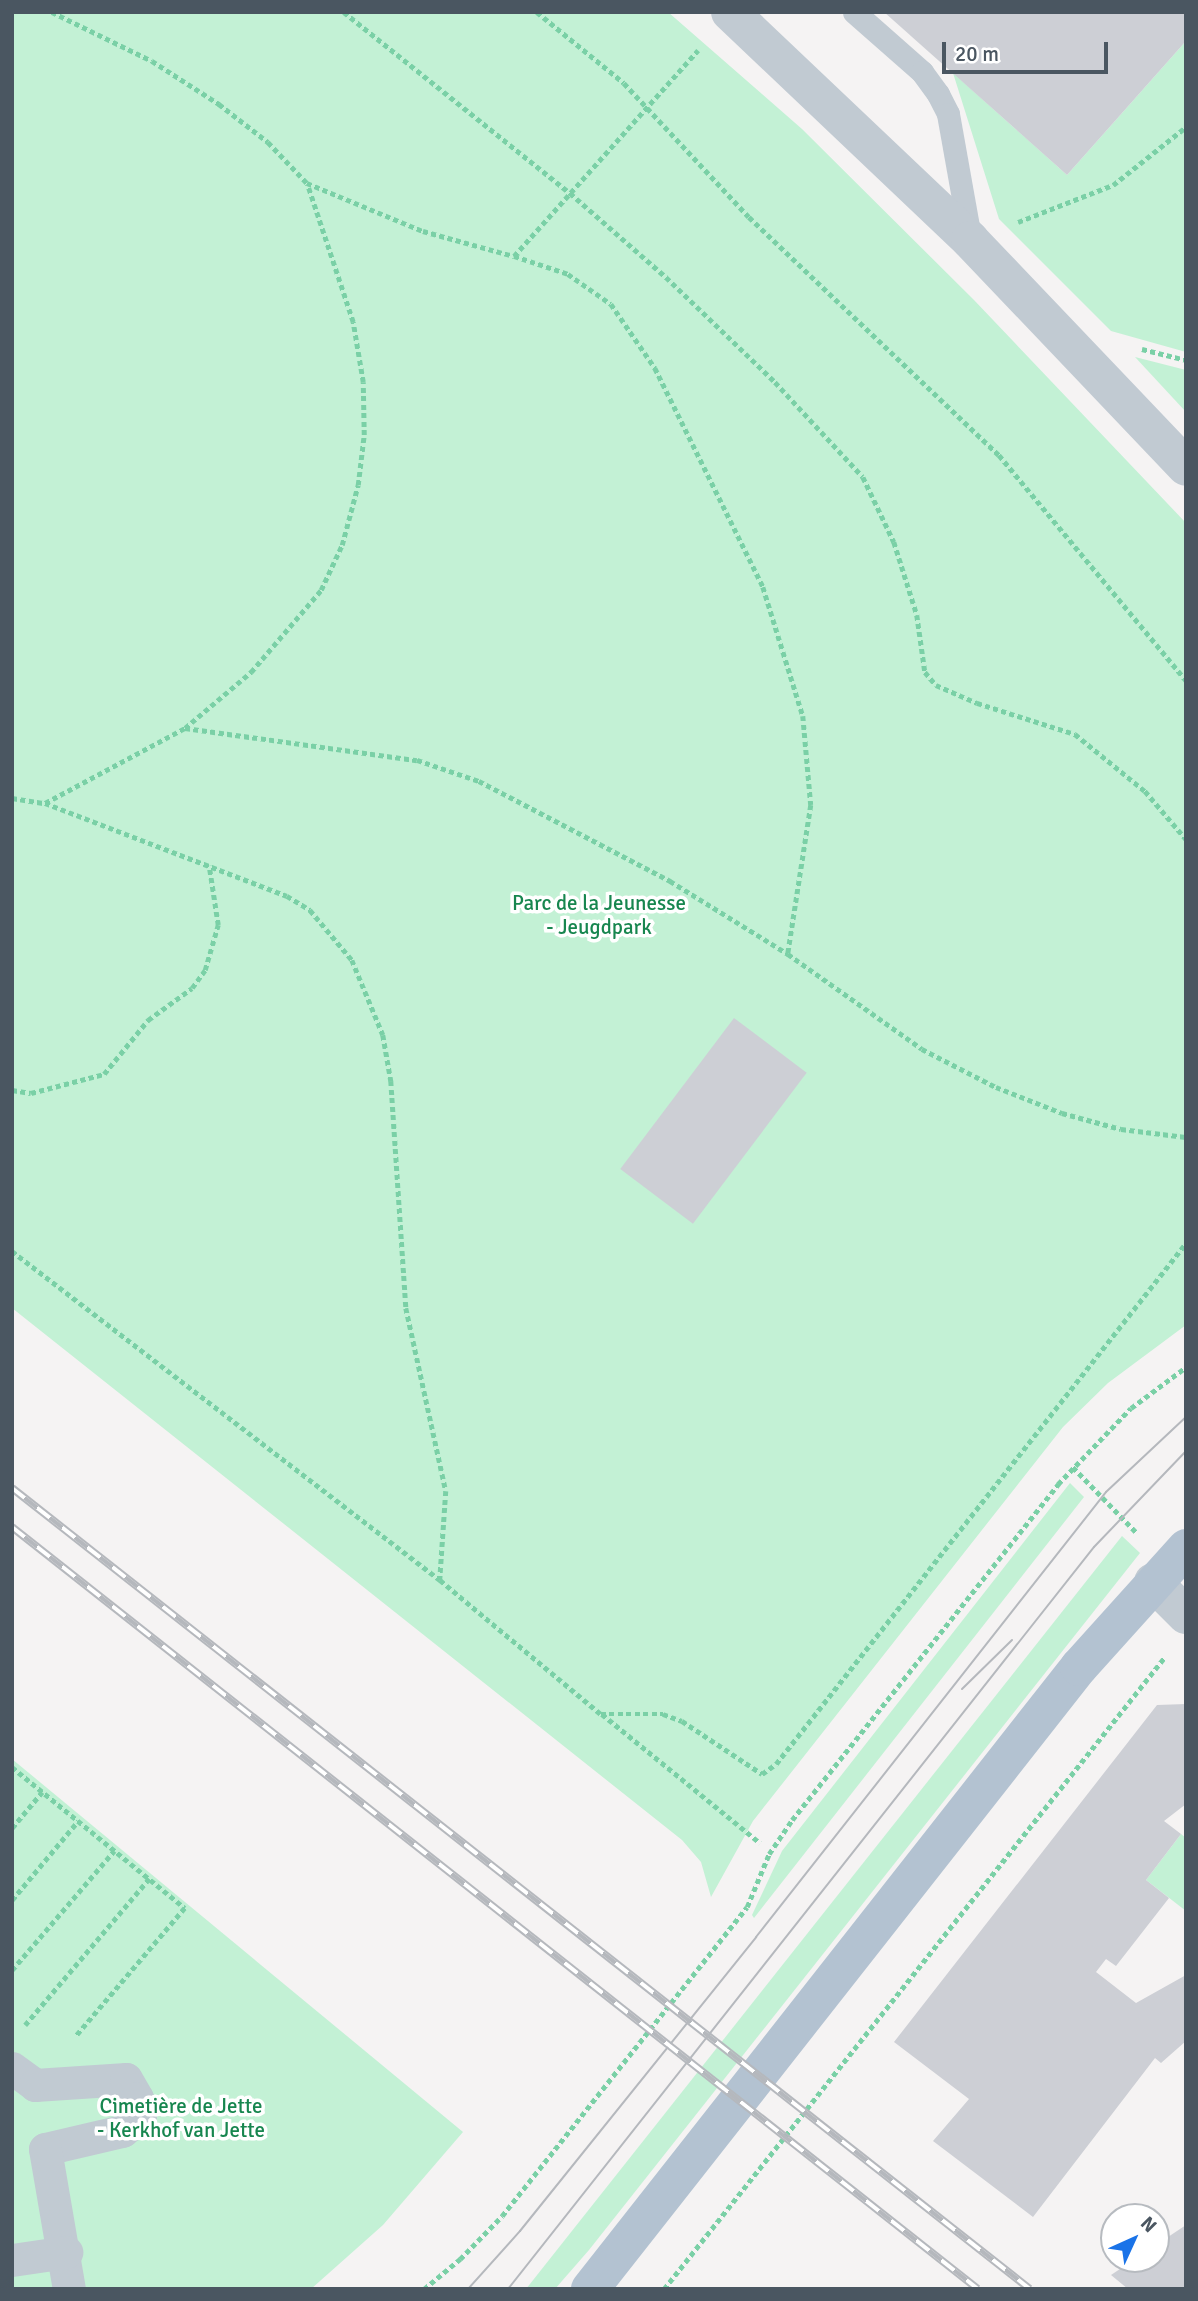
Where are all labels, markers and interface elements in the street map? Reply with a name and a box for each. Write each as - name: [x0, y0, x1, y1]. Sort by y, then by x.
- scale bar: [946, 28, 1112, 72]
- text: 20 m: [955, 41, 999, 67]
- park label: Parc de la Jeunesse - Jeugdpark: [512, 890, 686, 940]
- park label: Cimetière de Jette - Kerkhof van Jette: [97, 2093, 265, 2143]
- north arrow: [1100, 2203, 1170, 2273]
- text: N: [1135, 2211, 1162, 2238]

